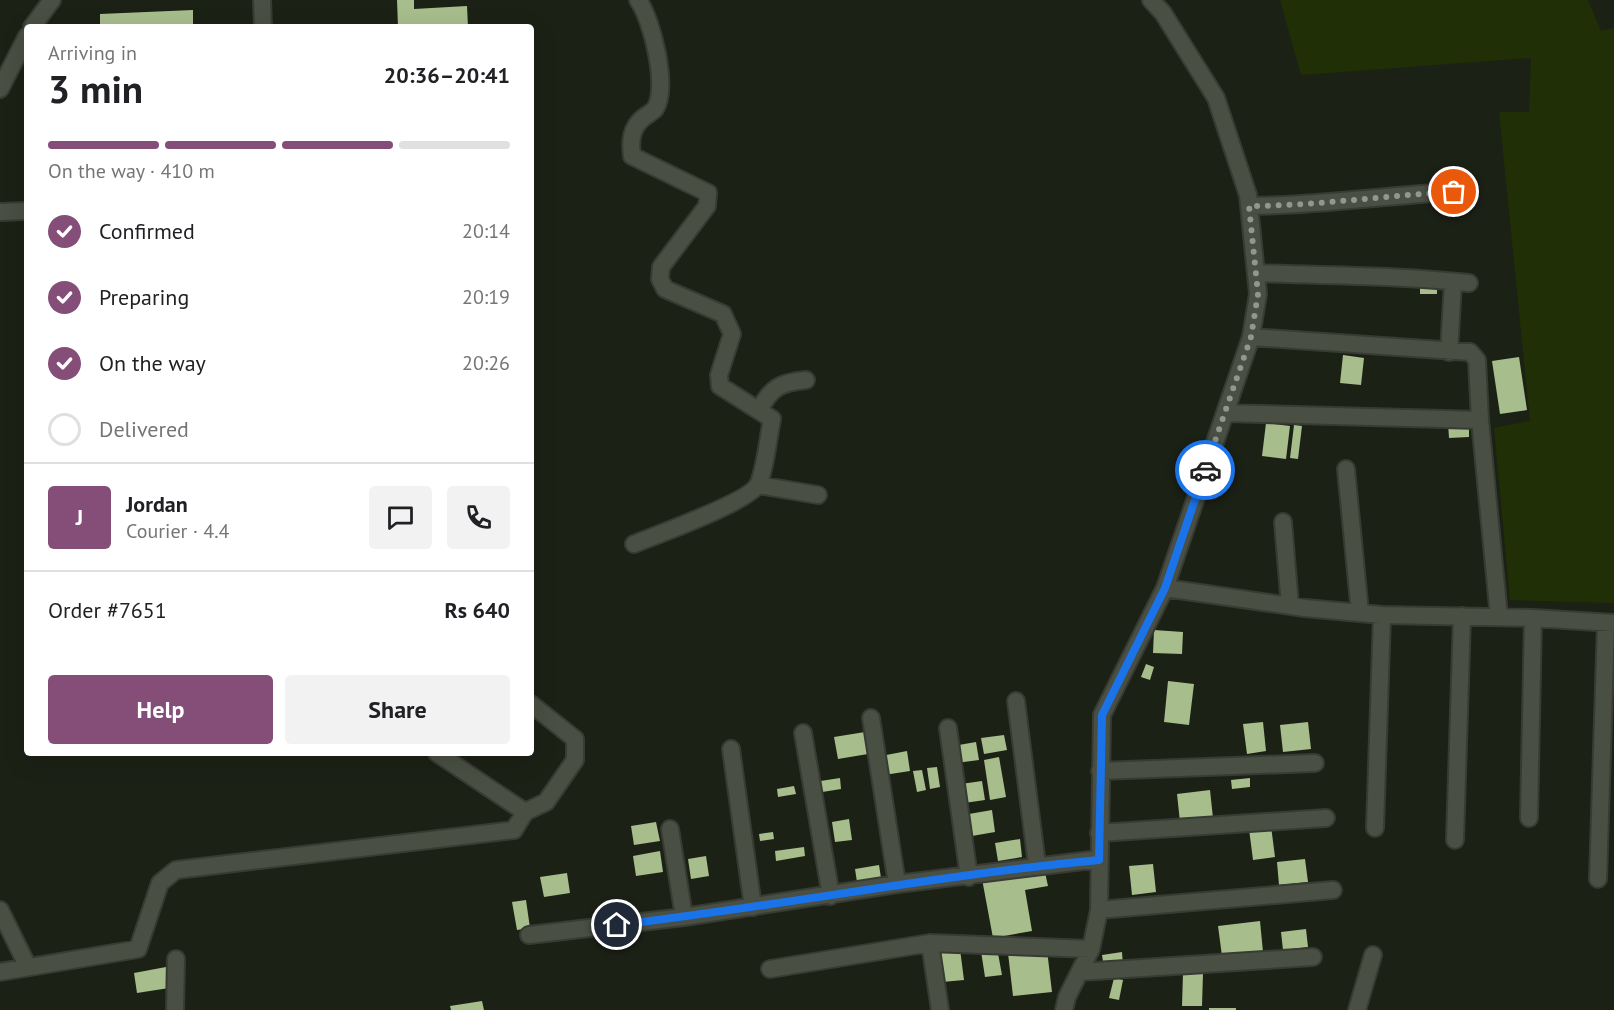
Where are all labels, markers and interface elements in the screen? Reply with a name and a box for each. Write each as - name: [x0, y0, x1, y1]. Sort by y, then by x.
- text: Arriving in: [48, 40, 137, 66]
- text: 20:36–20:41: [384, 61, 510, 89]
- text: 3 min: [48, 63, 143, 114]
- text: On the way · 410 m: [48, 158, 215, 184]
- pin: [1428, 166, 1479, 217]
- icon: bag: [1437, 175, 1470, 208]
- icon: check: [48, 215, 81, 248]
- text: Confirmed: [99, 217, 195, 245]
- text: 20:14: [462, 218, 510, 244]
- icon: check: [48, 281, 81, 314]
- text: Preparing: [99, 283, 189, 311]
- text: 20:19: [462, 284, 510, 310]
- icon: check: [48, 347, 81, 380]
- text: On the way: [99, 349, 206, 377]
- text: 20:26: [462, 350, 510, 376]
- text: Delivered: [99, 415, 189, 443]
- courier: [1175, 440, 1235, 500]
- icon: car: [1189, 454, 1222, 487]
- button: chat: [369, 486, 432, 549]
- button: phone: [447, 486, 510, 549]
- text: Jordan: [126, 490, 188, 518]
- text: J: [76, 503, 83, 531]
- text: Courier · 4.4: [126, 518, 229, 544]
- text: Order #7651: [48, 596, 167, 624]
- text: Rs 640: [444, 596, 510, 624]
- button: Help: [48, 675, 273, 744]
- button: Share: [285, 675, 510, 744]
- pin: [591, 899, 642, 950]
- icon: home: [600, 908, 633, 941]

